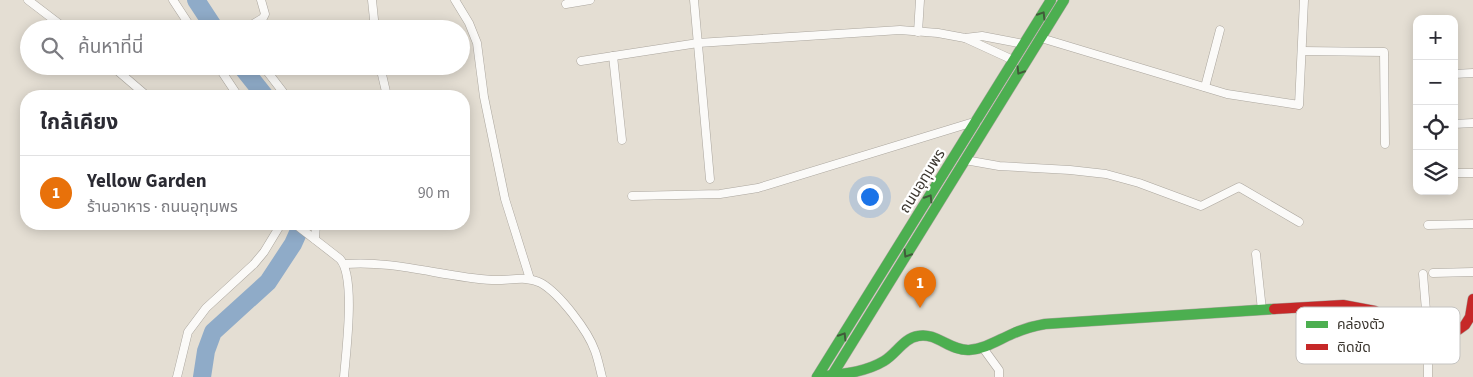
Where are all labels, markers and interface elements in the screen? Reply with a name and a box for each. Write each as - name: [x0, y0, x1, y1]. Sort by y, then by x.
- one-way arrow: [1036, 11, 1045, 20]
- map controls: [1413, 15, 1458, 195]
- button: +: [1413, 15, 1458, 60]
- search box: [20, 20, 470, 75]
- icon: search: [38, 34, 66, 62]
- text: ค้นหาที่นี่: [78, 34, 143, 61]
- button: −: [1413, 60, 1458, 105]
- one-way arrow: [1017, 66, 1027, 75]
- button: locate: [1413, 105, 1458, 150]
- text: ใกล้เคียง: [40, 107, 118, 137]
- street label: ถนนอุทุมพร: [894, 145, 950, 217]
- button: layers: [1413, 150, 1458, 195]
- text: Yellow Garden: [87, 168, 207, 195]
- text: 1: [52, 182, 60, 204]
- text: 90 m: [418, 182, 450, 204]
- your location: [857, 184, 883, 210]
- one-way arrow: [923, 194, 933, 203]
- text: ร้านอาหาร · ถนนอุทุมพร: [87, 196, 238, 218]
- one-way arrow: [904, 248, 913, 258]
- pin: 1: [904, 267, 936, 308]
- legend: [1296, 307, 1460, 364]
- text: คล่องตัว: [1337, 315, 1385, 335]
- one-way arrow: [837, 332, 846, 341]
- text: ติดขัด: [1337, 338, 1371, 358]

